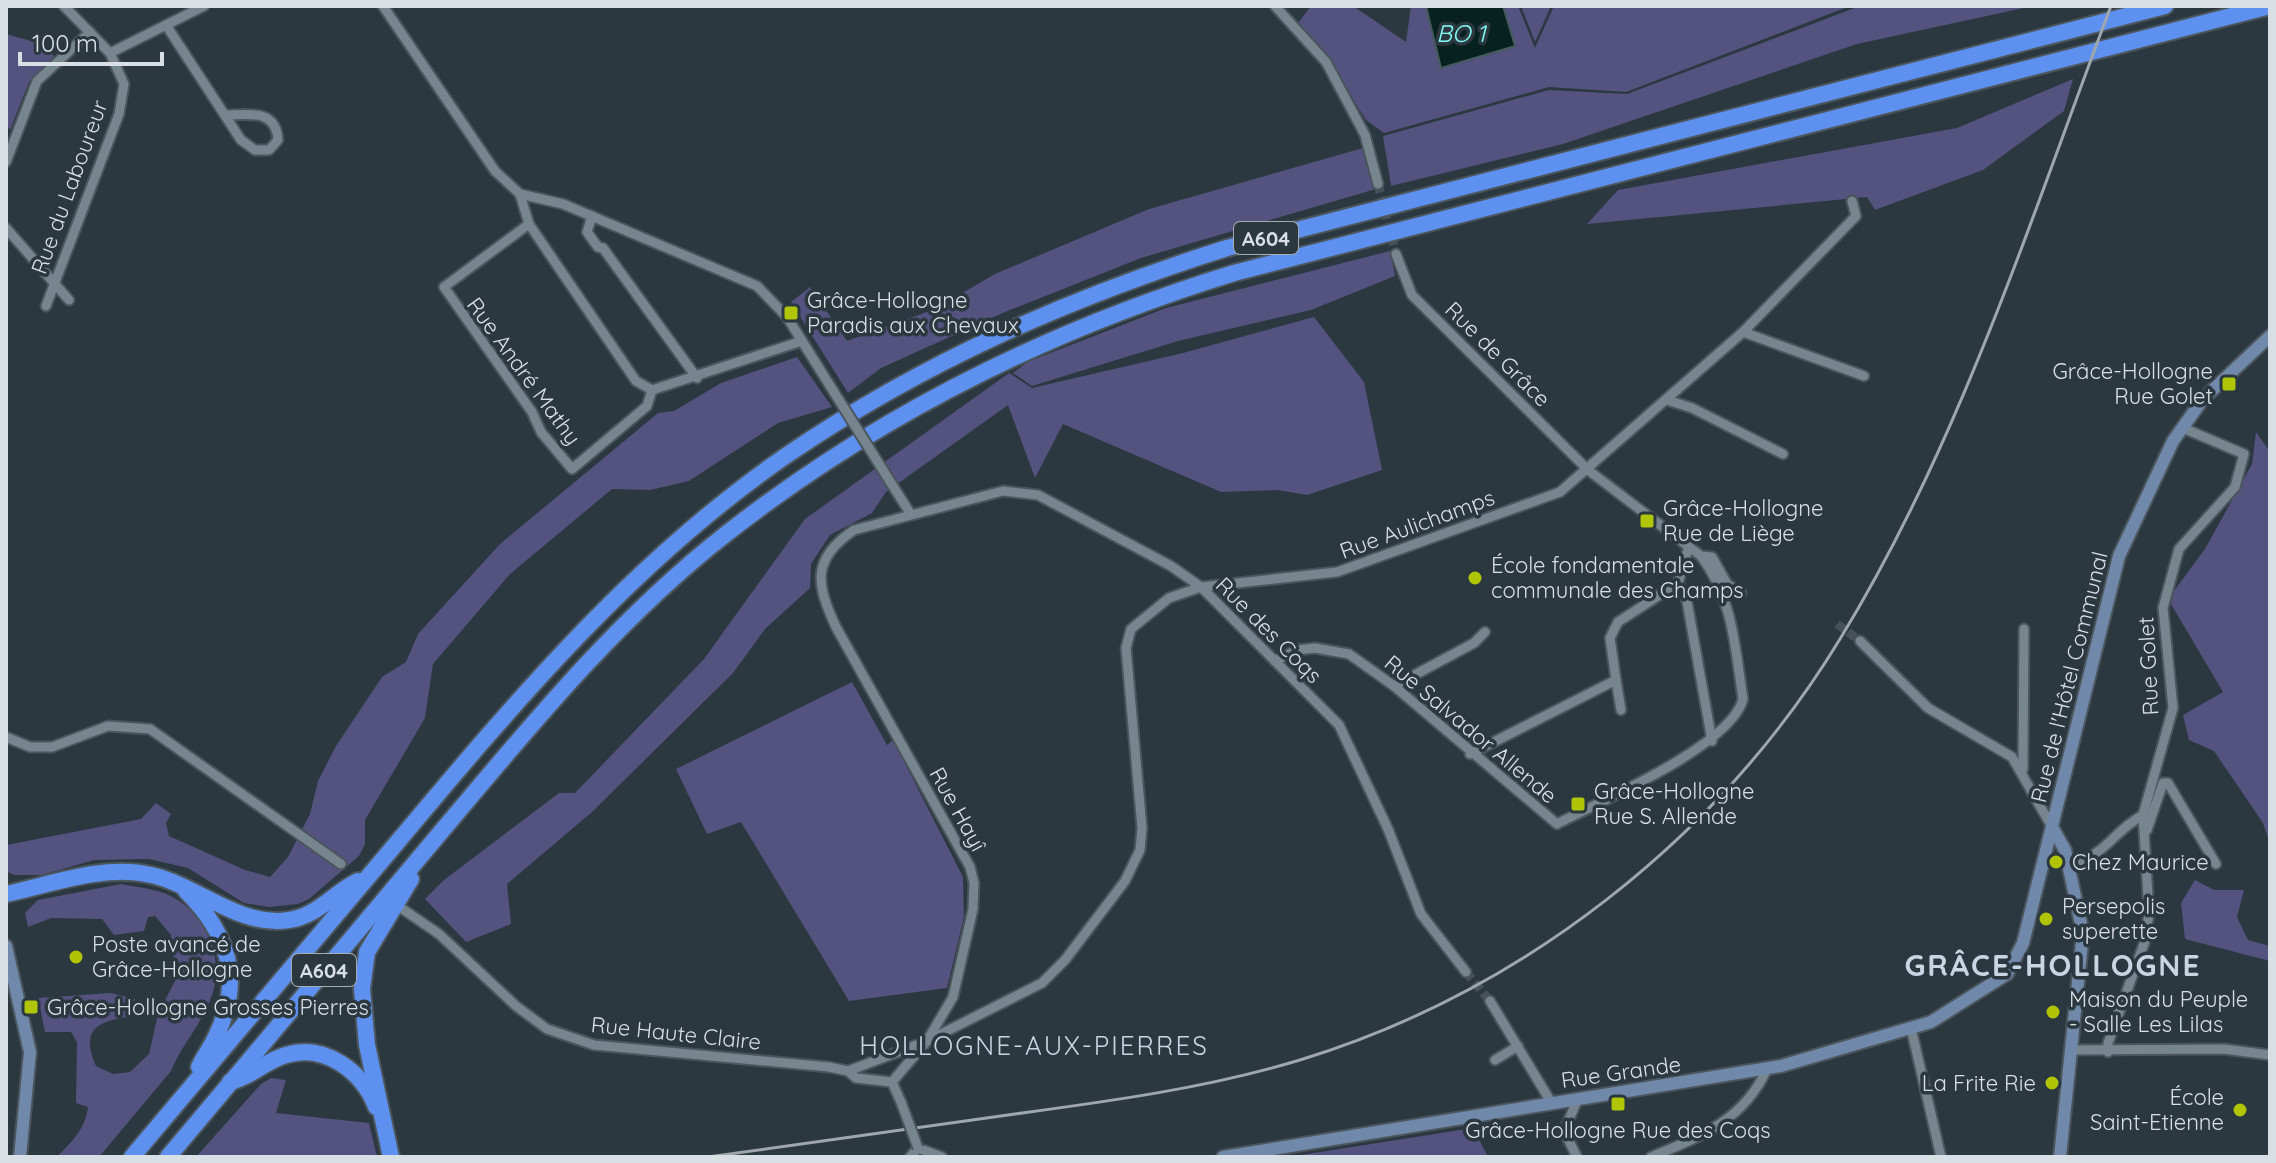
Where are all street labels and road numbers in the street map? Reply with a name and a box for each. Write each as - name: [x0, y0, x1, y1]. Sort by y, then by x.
- street label: Rue du Laboureur: [25, 96, 114, 278]
- road number: A604: [1234, 222, 1298, 254]
- street label: Rue André Mathy: [461, 292, 587, 450]
- street label: Rue de Grâce: [1439, 295, 1557, 413]
- street label: Rue Aulichamps: [1336, 483, 1498, 565]
- street label: Rue de l'Hôtel Communal: [2024, 548, 2114, 806]
- street label: Rue des Coqs: [1210, 571, 1328, 689]
- street label: Rue Golet: [2131, 616, 2165, 716]
- street label: Rue Salvador Allende: [1379, 649, 1563, 809]
- street label: Rue Hayî: [923, 762, 993, 857]
- road number: A604: [292, 954, 356, 986]
- street label: Rue Haute Claire: [590, 1010, 762, 1056]
- street label: Rue Grande: [1559, 1050, 1683, 1094]

